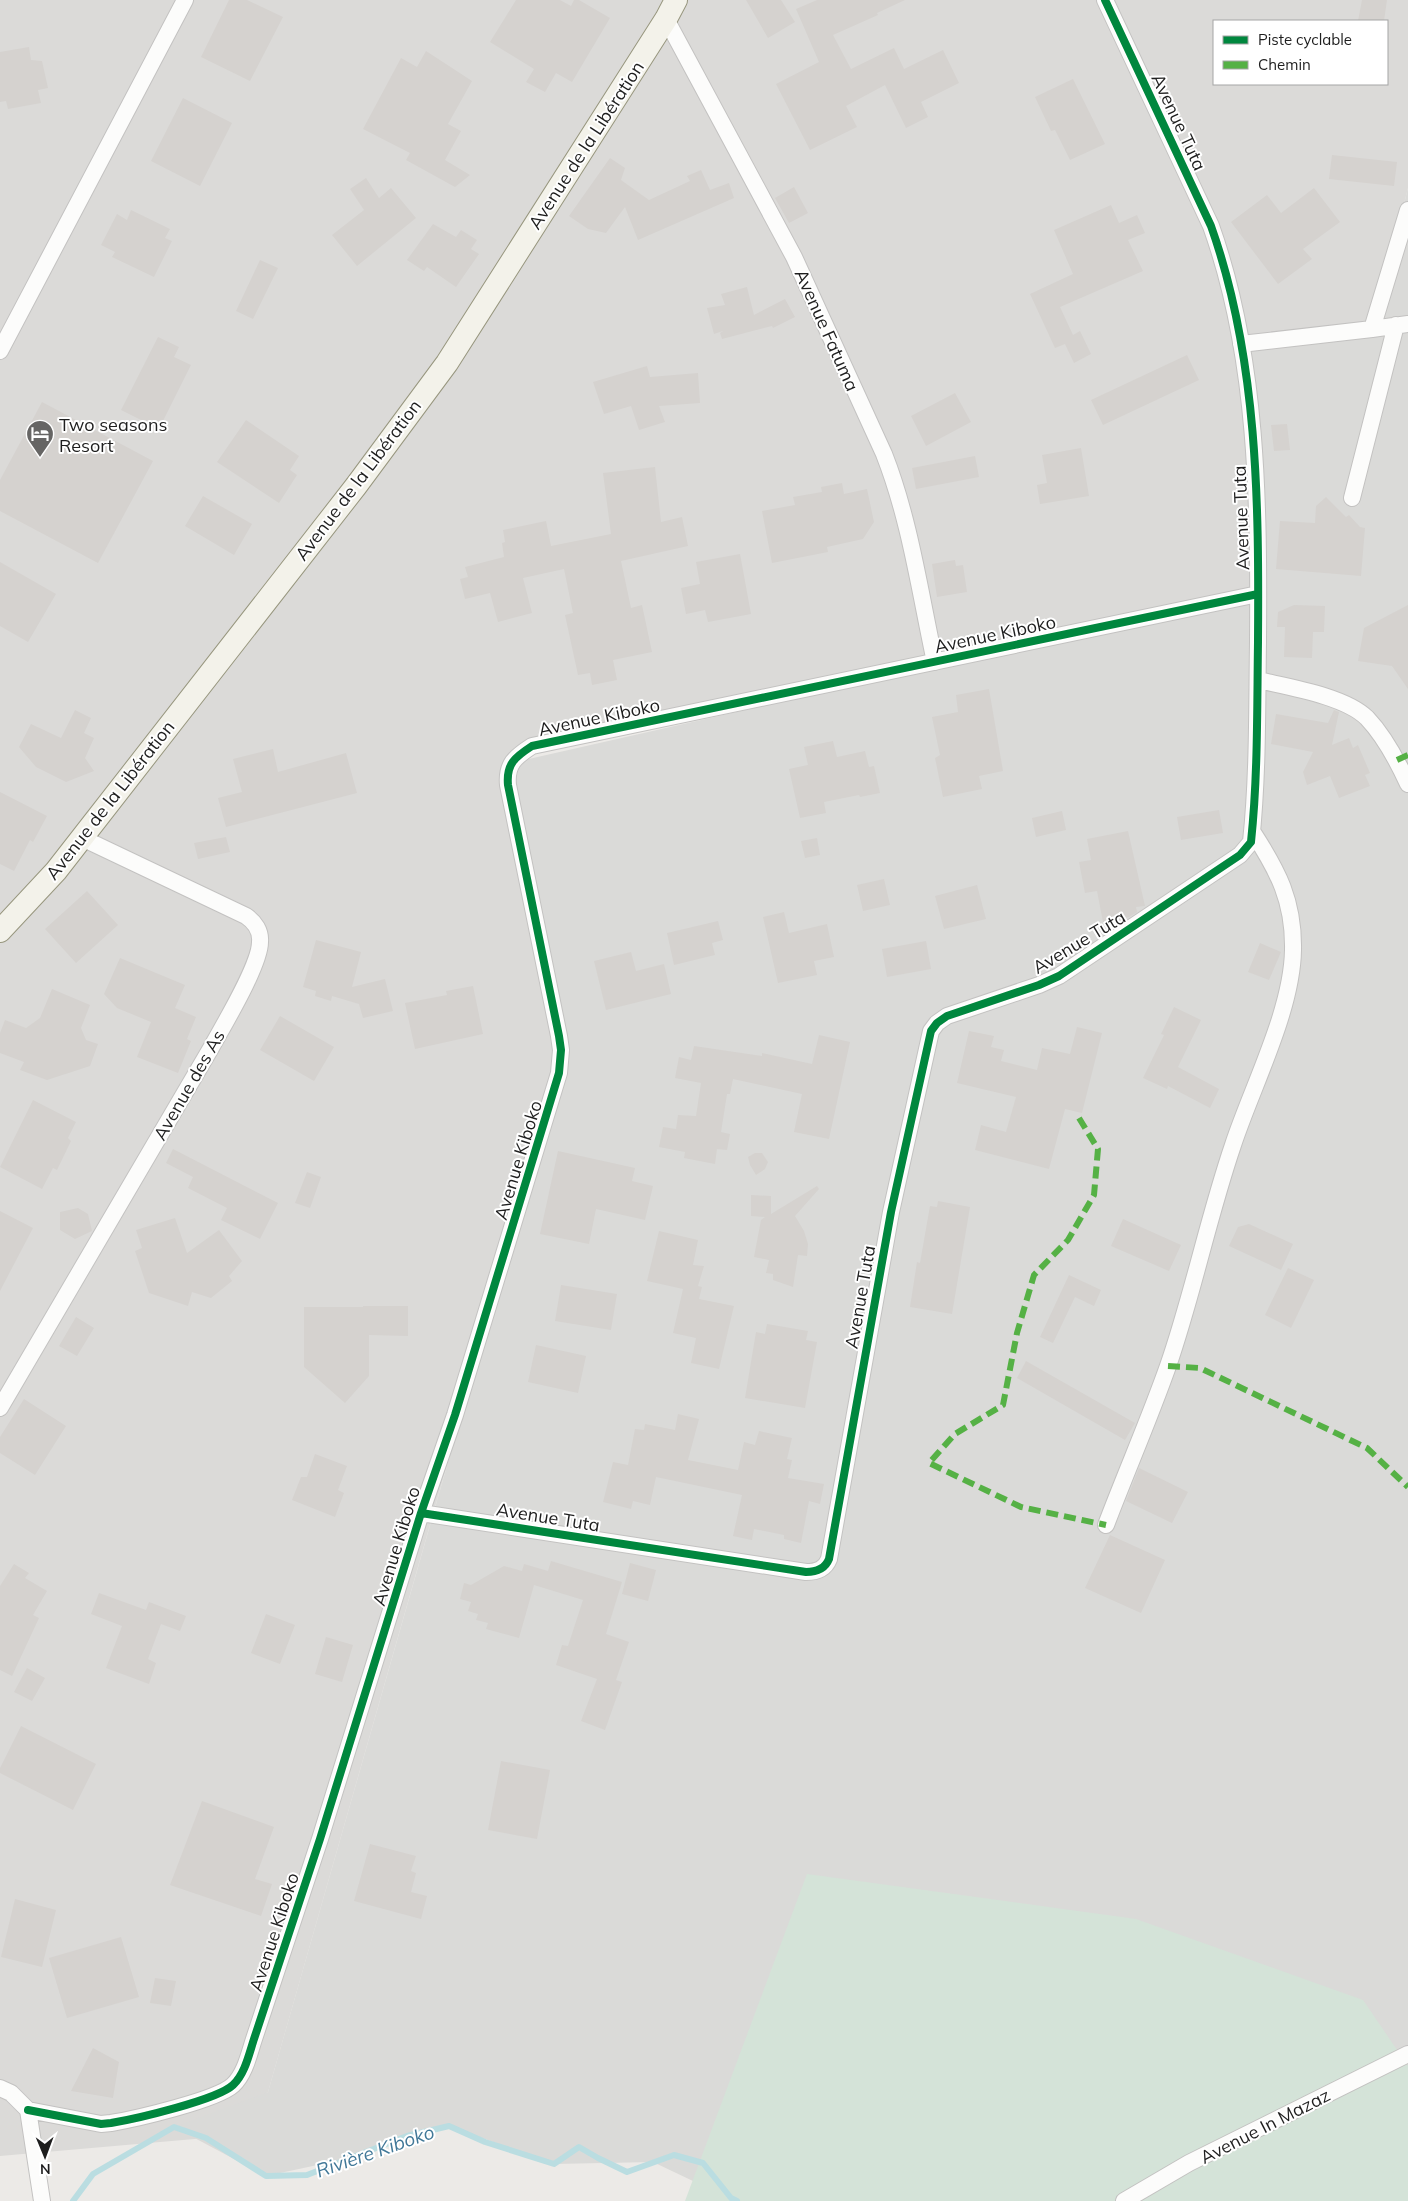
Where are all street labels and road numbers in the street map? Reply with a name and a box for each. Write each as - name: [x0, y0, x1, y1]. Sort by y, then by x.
- street label: Avenue de la Libération: [523, 57, 649, 233]
- street label: Avenue Tuta: [1147, 70, 1211, 174]
- street label: Avenue Fatuma: [790, 265, 864, 395]
- street label: Avenue de la Libération: [290, 395, 426, 565]
- street label: Avenue Tuta: [1228, 465, 1254, 571]
- street label: Avenue Kiboko: [932, 610, 1058, 658]
- street label: Avenue Kiboko: [536, 693, 662, 741]
- street label: Avenue de la Libération: [41, 716, 179, 884]
- street label: Avenue Tuta: [1028, 905, 1130, 979]
- street label: Avenue des As: [148, 1026, 230, 1144]
- street label: Avenue Kiboko: [489, 1098, 547, 1222]
- street label: Avenue Tuta: [840, 1244, 880, 1350]
- street label: Avenue Kiboko: [367, 1484, 425, 1608]
- street label: Avenue Tuta: [495, 1497, 601, 1537]
- street label: Avenue Kiboko: [244, 1870, 304, 1994]
- street label: Avenue In Mazaz: [1196, 2083, 1334, 2169]

